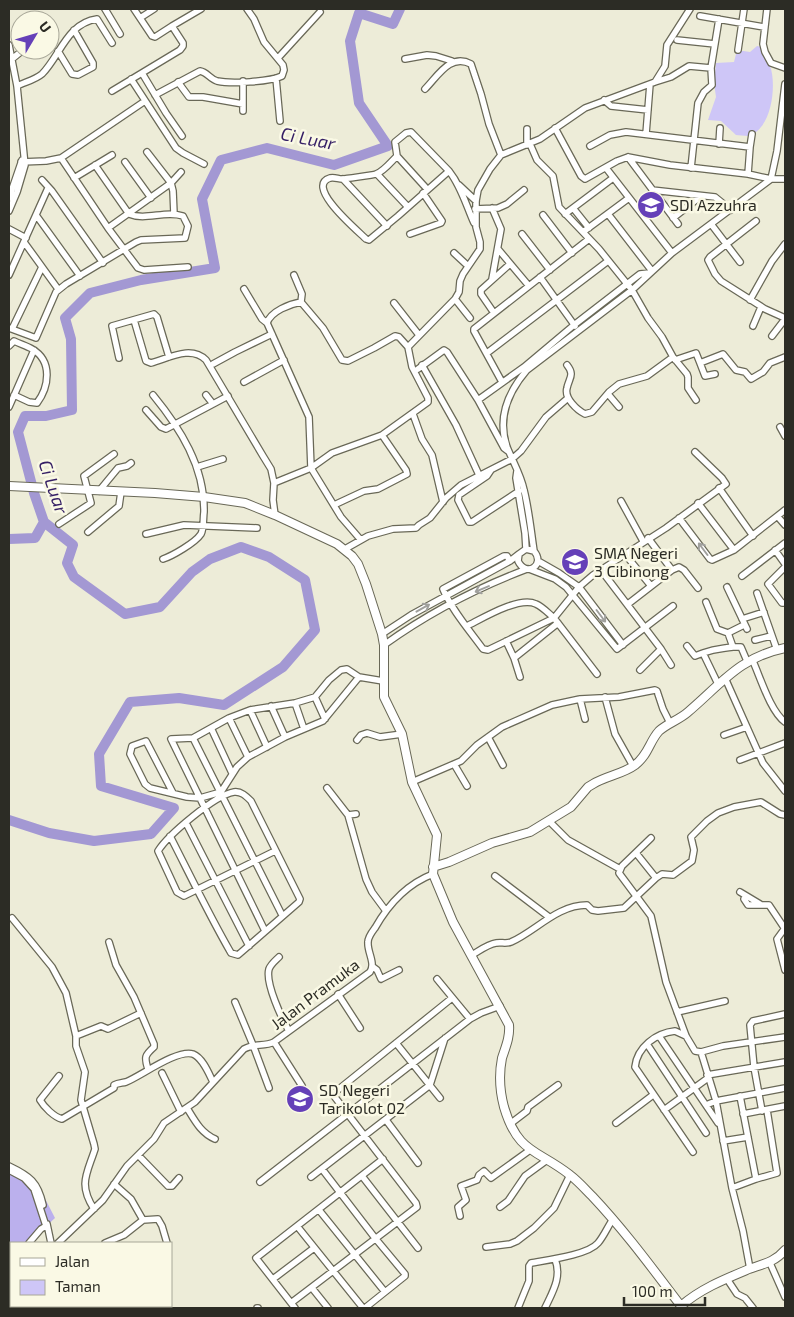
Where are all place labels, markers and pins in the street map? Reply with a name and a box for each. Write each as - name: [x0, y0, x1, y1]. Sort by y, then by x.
- school or university icon: SDI Azzuhra: [636, 190, 666, 220]
- place label: SDI Azzuhra: [670, 195, 757, 214]
- place label: SMA Negeri 3 Cibinong: [594, 543, 678, 580]
- school or university icon: SMA Negeri 3 Cibinong: [560, 547, 590, 577]
- place label: SD Negeri Tarikolot 02: [319, 1080, 405, 1117]
- school or university icon: SD Negeri Tarikolot 02: [285, 1084, 315, 1114]

